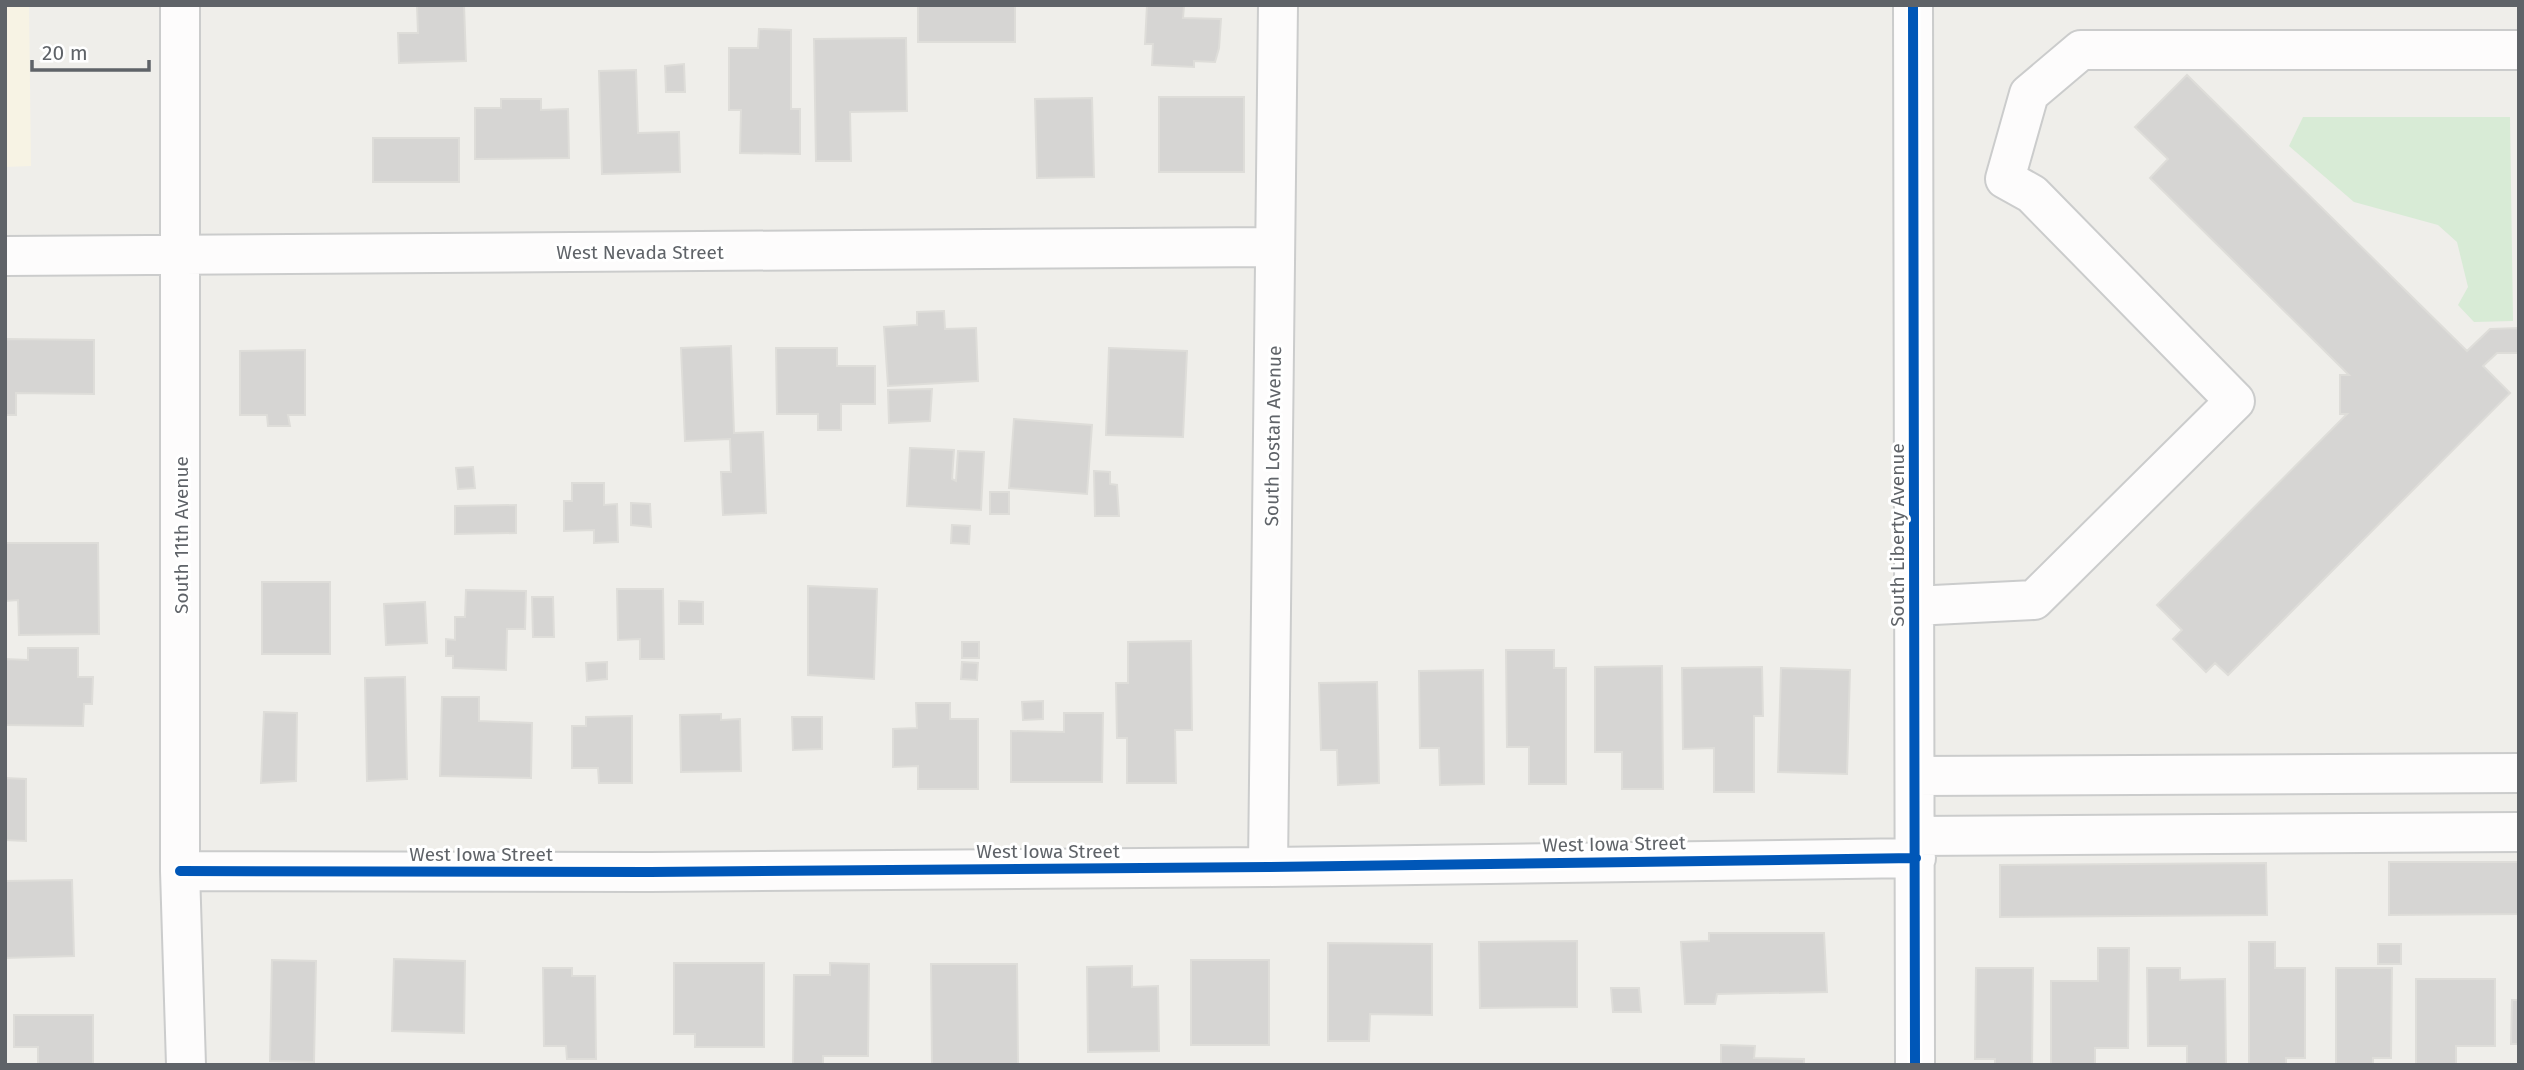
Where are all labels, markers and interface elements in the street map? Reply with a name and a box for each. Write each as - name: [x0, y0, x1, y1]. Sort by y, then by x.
- scale bar: [32, 28, 149, 72]
- text: 20 m: [42, 40, 88, 66]
- street label: West Nevada Street: [556, 241, 724, 264]
- street label: South Lostan Avenue: [1260, 345, 1286, 527]
- street label: South Liberty Avenue: [1886, 443, 1909, 627]
- street label: South 11th Avenue: [170, 456, 193, 614]
- street label: West Iowa Street: [1542, 831, 1686, 857]
- street label: West Iowa Street: [976, 840, 1120, 863]
- street label: West Iowa Street: [409, 843, 553, 866]

